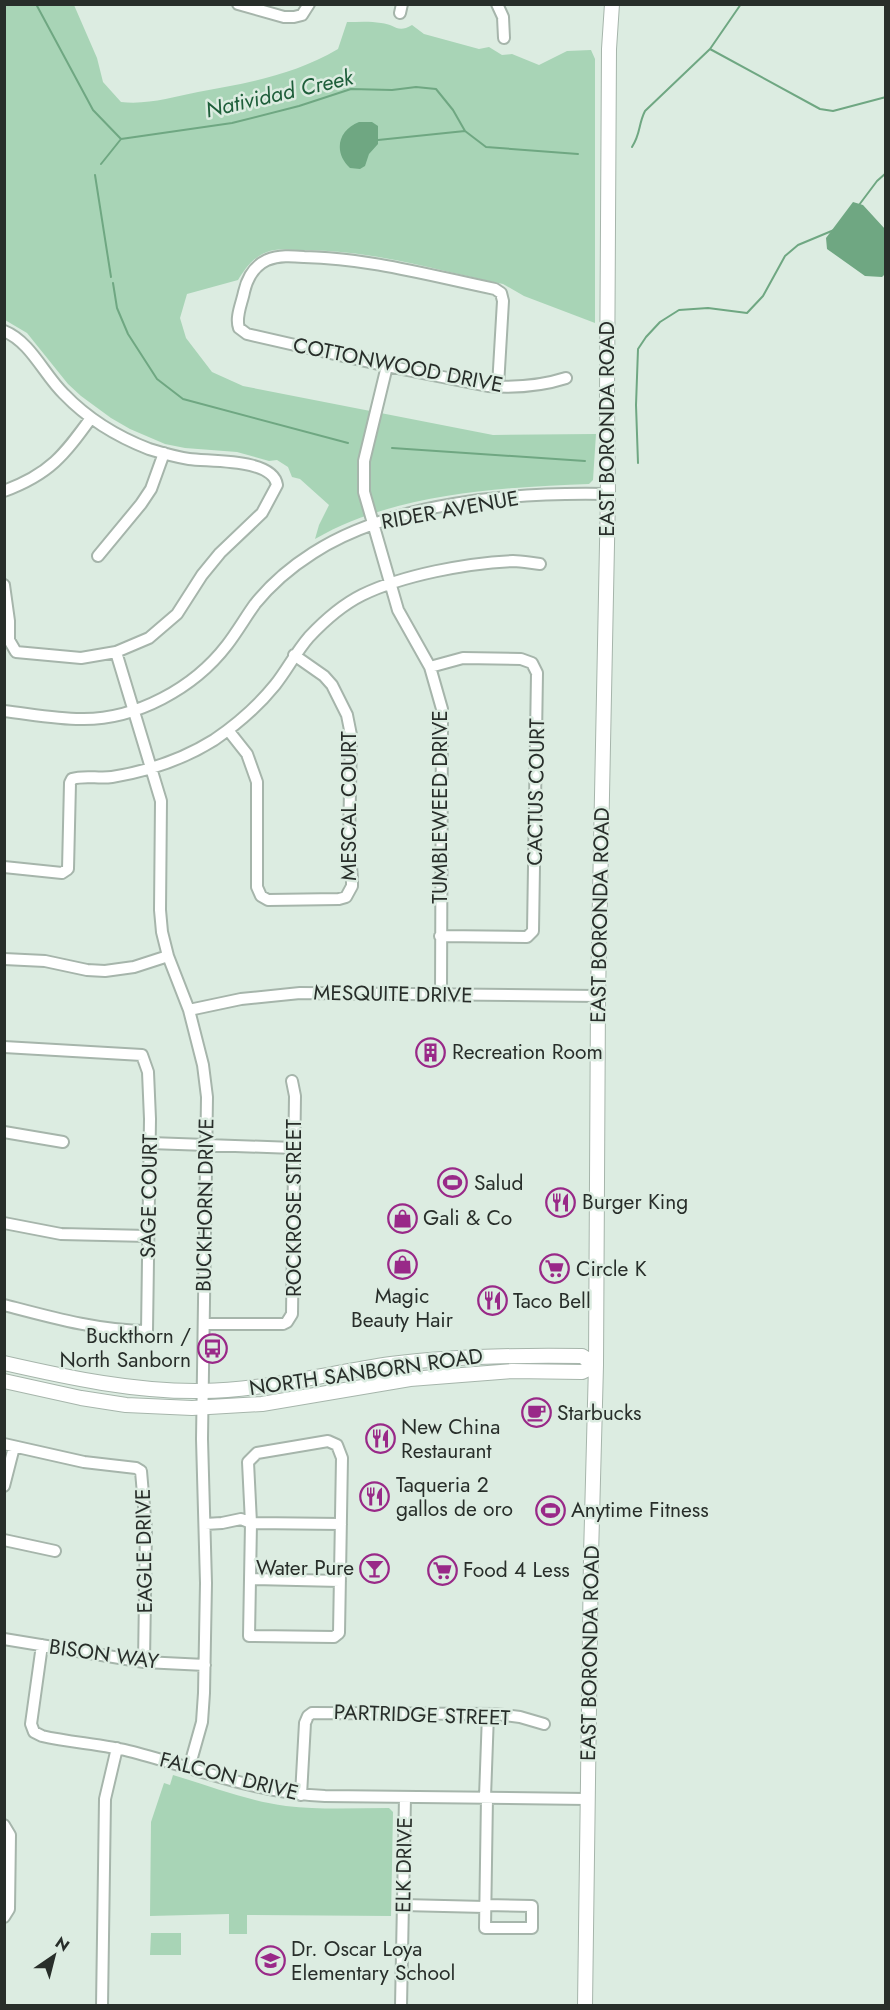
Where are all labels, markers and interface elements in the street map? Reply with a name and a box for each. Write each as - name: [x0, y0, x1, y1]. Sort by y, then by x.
- water label: Natividad Creek: [202, 60, 357, 126]
- street label: EAST BORONDA ROAD: [592, 321, 622, 537]
- street label: COTTONWOOD DRIVE: [291, 330, 505, 400]
- street label: RIDER AVENUE: [379, 483, 521, 537]
- street label: TUMBLEWEED DRIVE: [425, 710, 455, 904]
- street label: CACTUS COURT: [520, 718, 552, 866]
- street label: MESCAL COURT: [334, 731, 364, 881]
- street label: EAST BORONDA ROAD: [583, 807, 617, 1023]
- street label: MESQUITE DRIVE: [313, 978, 473, 1010]
- building icon: Recreation Room: [415, 1036, 447, 1068]
- place label: Recreation Room: [452, 1037, 603, 1067]
- street label: BUCKHORN DRIVE: [188, 1118, 222, 1292]
- street label: ROCKROSE STREET: [279, 1119, 309, 1297]
- street label: SAGE COURT: [133, 1133, 165, 1259]
- sports icon: Salud: [437, 1167, 469, 1199]
- place label: Salud: [474, 1168, 523, 1198]
- restaurant icon: Burger King: [545, 1186, 577, 1218]
- place label: Burger King: [582, 1187, 688, 1217]
- shop icon: Gali & Co: [386, 1202, 418, 1234]
- place label: Gali & Co: [423, 1203, 512, 1233]
- shop icon: Magic Beauty Hair: [386, 1249, 418, 1281]
- supermarket icon: Circle K: [539, 1253, 571, 1285]
- place label: Circle K: [576, 1254, 647, 1284]
- place label: Magic Beauty Hair: [351, 1281, 454, 1335]
- restaurant icon: Taco Bell: [476, 1285, 508, 1317]
- place label: Taco Bell: [513, 1286, 591, 1316]
- place label: Buckthorn / North Sanborn: [59, 1321, 191, 1375]
- bus stop icon: Buckthorn / North Sanborn: [196, 1332, 228, 1364]
- street label: NORTH SANBORN ROAD: [247, 1341, 485, 1403]
- cafe icon: Starbucks: [520, 1397, 552, 1429]
- place label: Starbucks: [557, 1398, 642, 1428]
- place label: New China Restaurant: [401, 1412, 500, 1466]
- restaurant icon: New China Restaurant: [364, 1423, 396, 1455]
- place label: Taqueria 2 gallos de oro: [396, 1470, 513, 1524]
- restaurant icon: Taqueria 2 gallos de oro: [359, 1481, 391, 1513]
- street label: EAGLE DRIVE: [128, 1488, 160, 1614]
- sports icon: Anytime Fitness: [534, 1494, 566, 1526]
- place label: Anytime Fitness: [571, 1495, 709, 1525]
- street label: EAST BORONDA ROAD: [573, 1545, 607, 1761]
- bar icon: Water Pure: [359, 1552, 391, 1584]
- place label: Water Pure: [256, 1553, 354, 1583]
- supermarket icon: Food 4 Less: [426, 1554, 458, 1586]
- place label: Food 4 Less: [463, 1555, 570, 1585]
- street label: BISON WAY: [47, 1631, 161, 1677]
- street label: PARTRIDGE STREET: [333, 1697, 511, 1733]
- street label: FALCON DRIVE: [157, 1744, 301, 1808]
- street label: ELK DRIVE: [388, 1817, 420, 1913]
- north arrow: [24, 1926, 84, 1986]
- text: N: [51, 1931, 74, 1957]
- place label: Dr. Oscar Loya Elementary School: [291, 1934, 455, 1988]
- school or university icon: Dr. Oscar Loya Elementary School: [254, 1945, 286, 1977]

